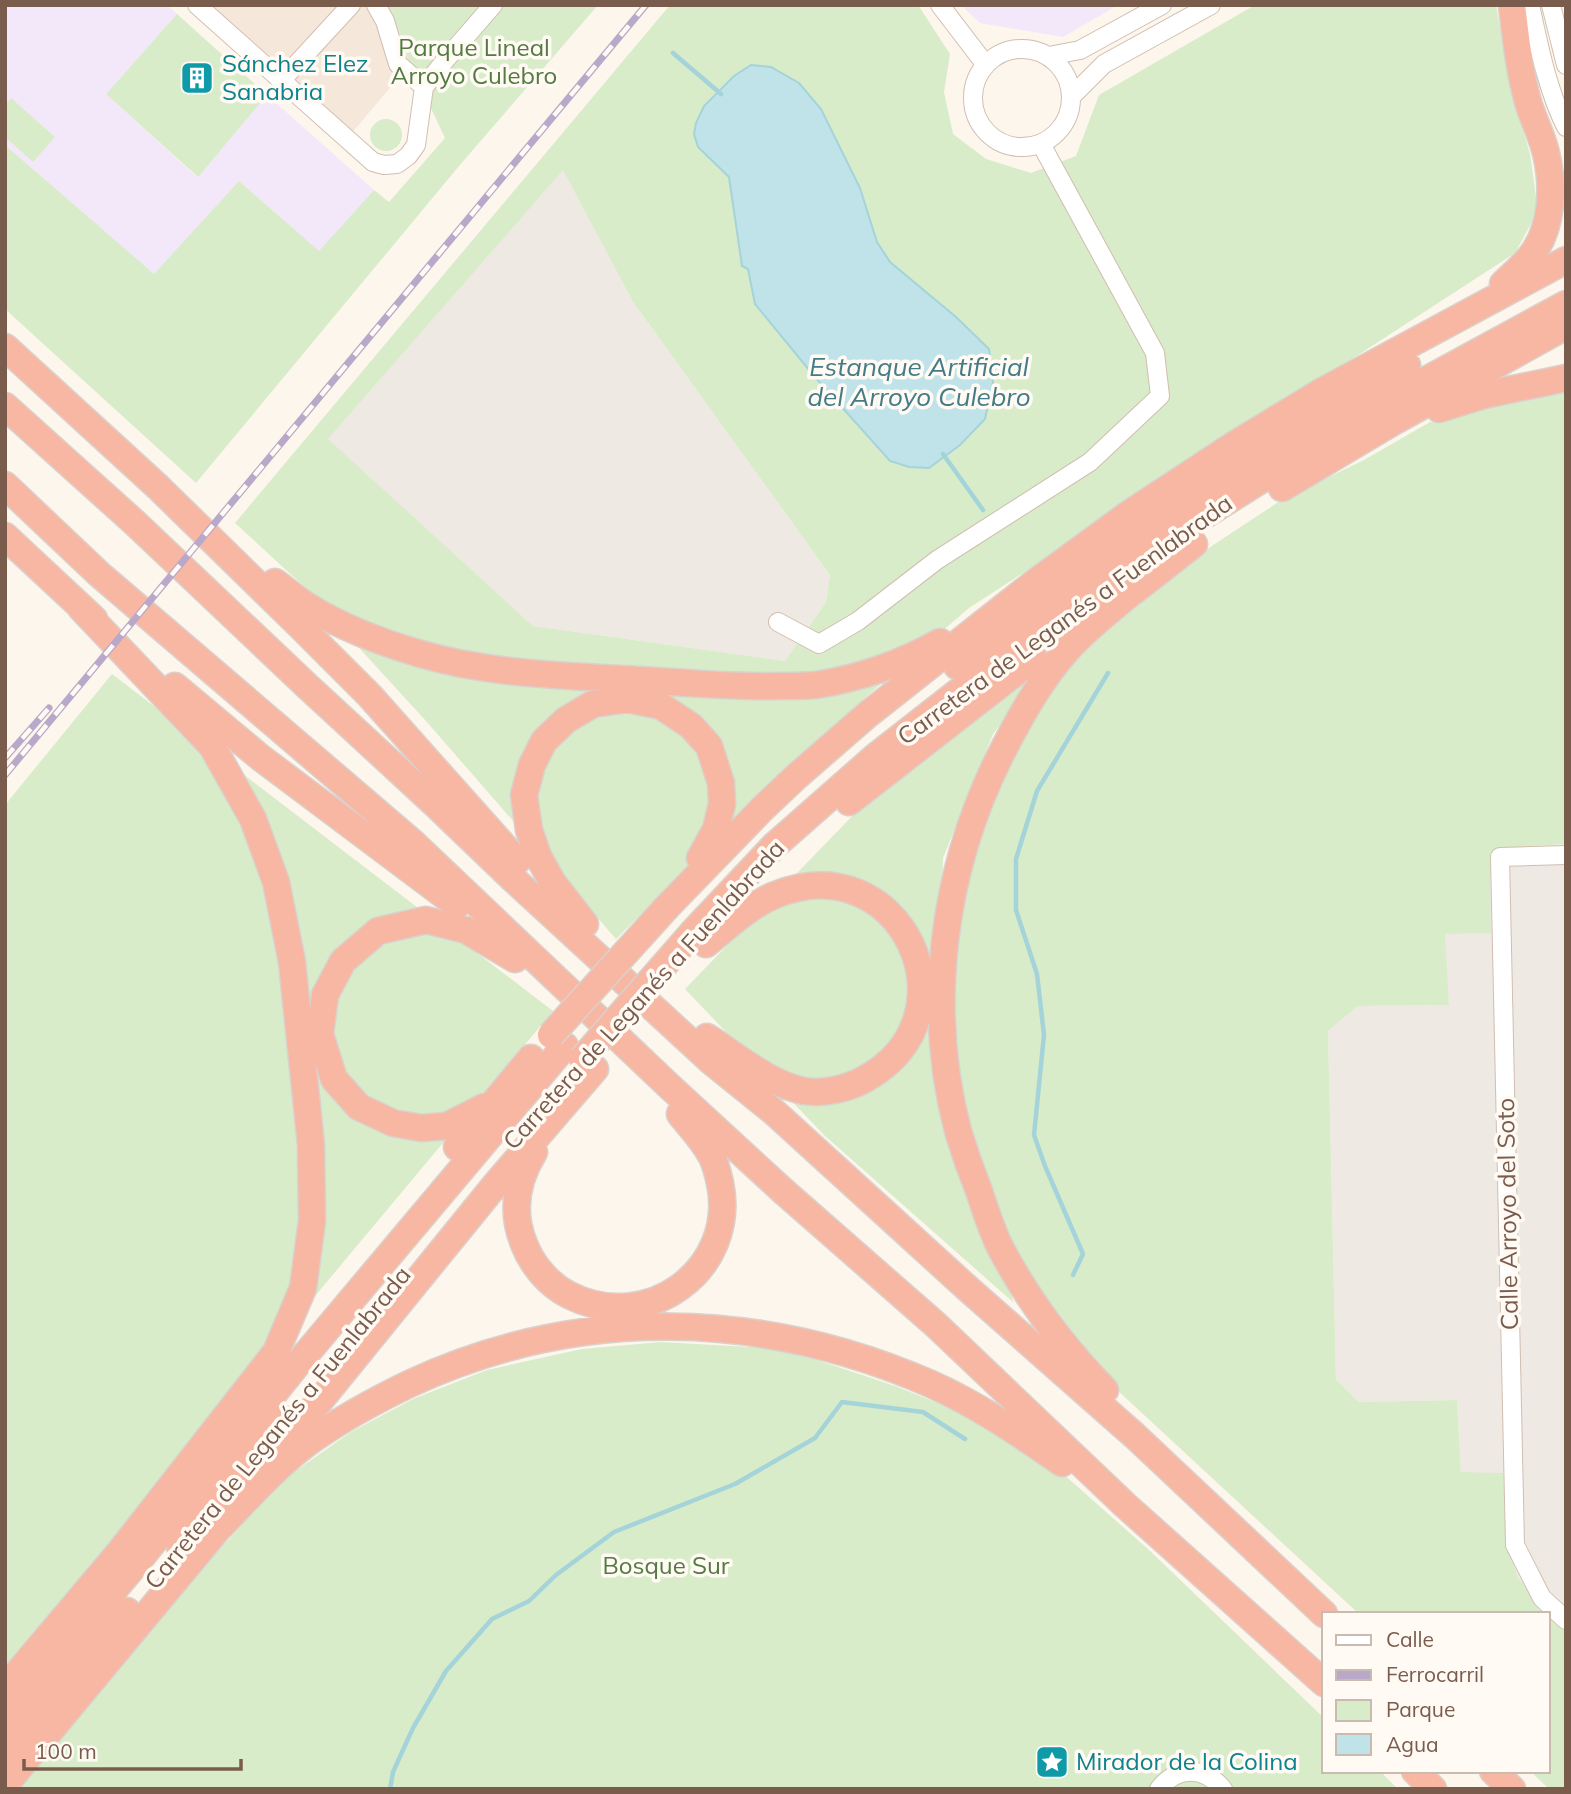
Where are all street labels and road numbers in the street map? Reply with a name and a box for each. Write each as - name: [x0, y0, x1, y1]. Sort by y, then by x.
- street label: Carretera de Leganés a Fuenlabrada: [891, 488, 1238, 751]
- street label: Carretera de Leganés a Fuenlabrada: [496, 833, 790, 1155]
- street label: Calle Arroyo del Soto: [1490, 1098, 1524, 1330]
- street label: Carretera de Leganés a Fuenlabrada: [138, 1260, 417, 1595]

